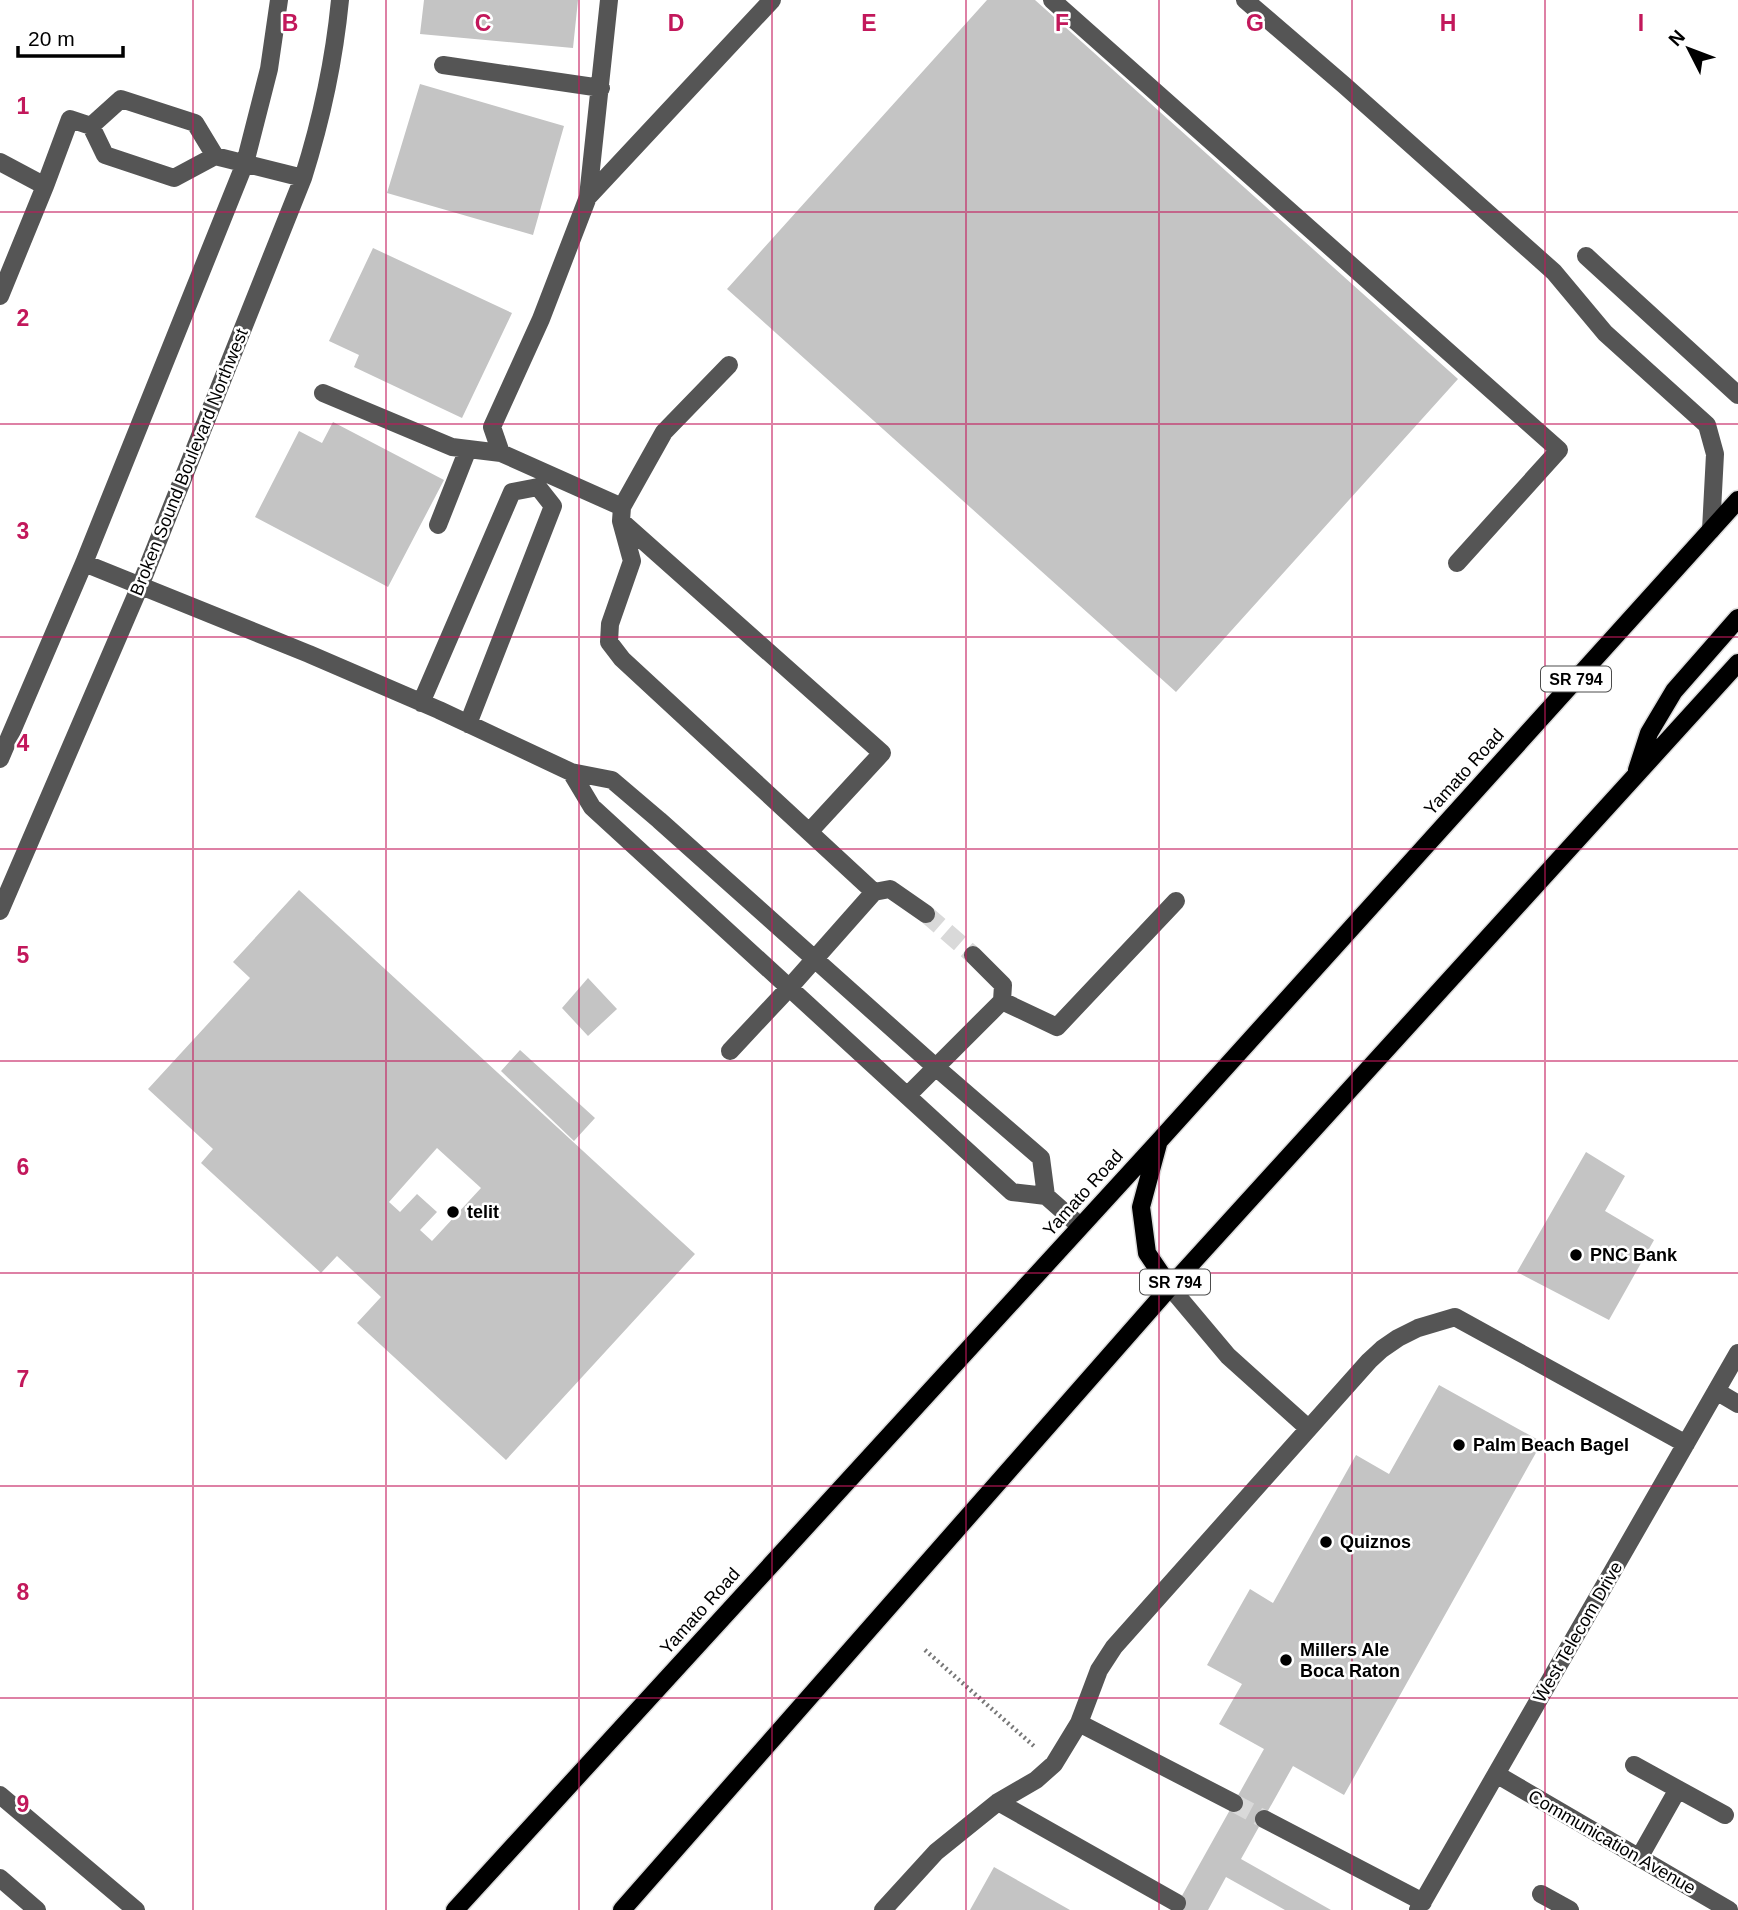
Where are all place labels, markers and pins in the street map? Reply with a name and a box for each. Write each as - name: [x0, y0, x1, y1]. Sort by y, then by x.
- place label: telit: [467, 1202, 499, 1222]
- marker: telit: [445, 1204, 461, 1220]
- place label: PNC Bank: [1590, 1245, 1678, 1265]
- marker: PNC Bank: [1568, 1247, 1584, 1263]
- place label: Palm Beach Bagel: [1473, 1435, 1629, 1455]
- marker: Palm Beach Bagel: [1451, 1437, 1467, 1453]
- place label: Quiznos: [1340, 1532, 1411, 1552]
- marker: Quiznos: [1318, 1534, 1334, 1550]
- place label: Millers Ale Boca Raton: [1300, 1640, 1400, 1681]
- marker: Millers Ale Boca Raton: [1278, 1652, 1294, 1668]

